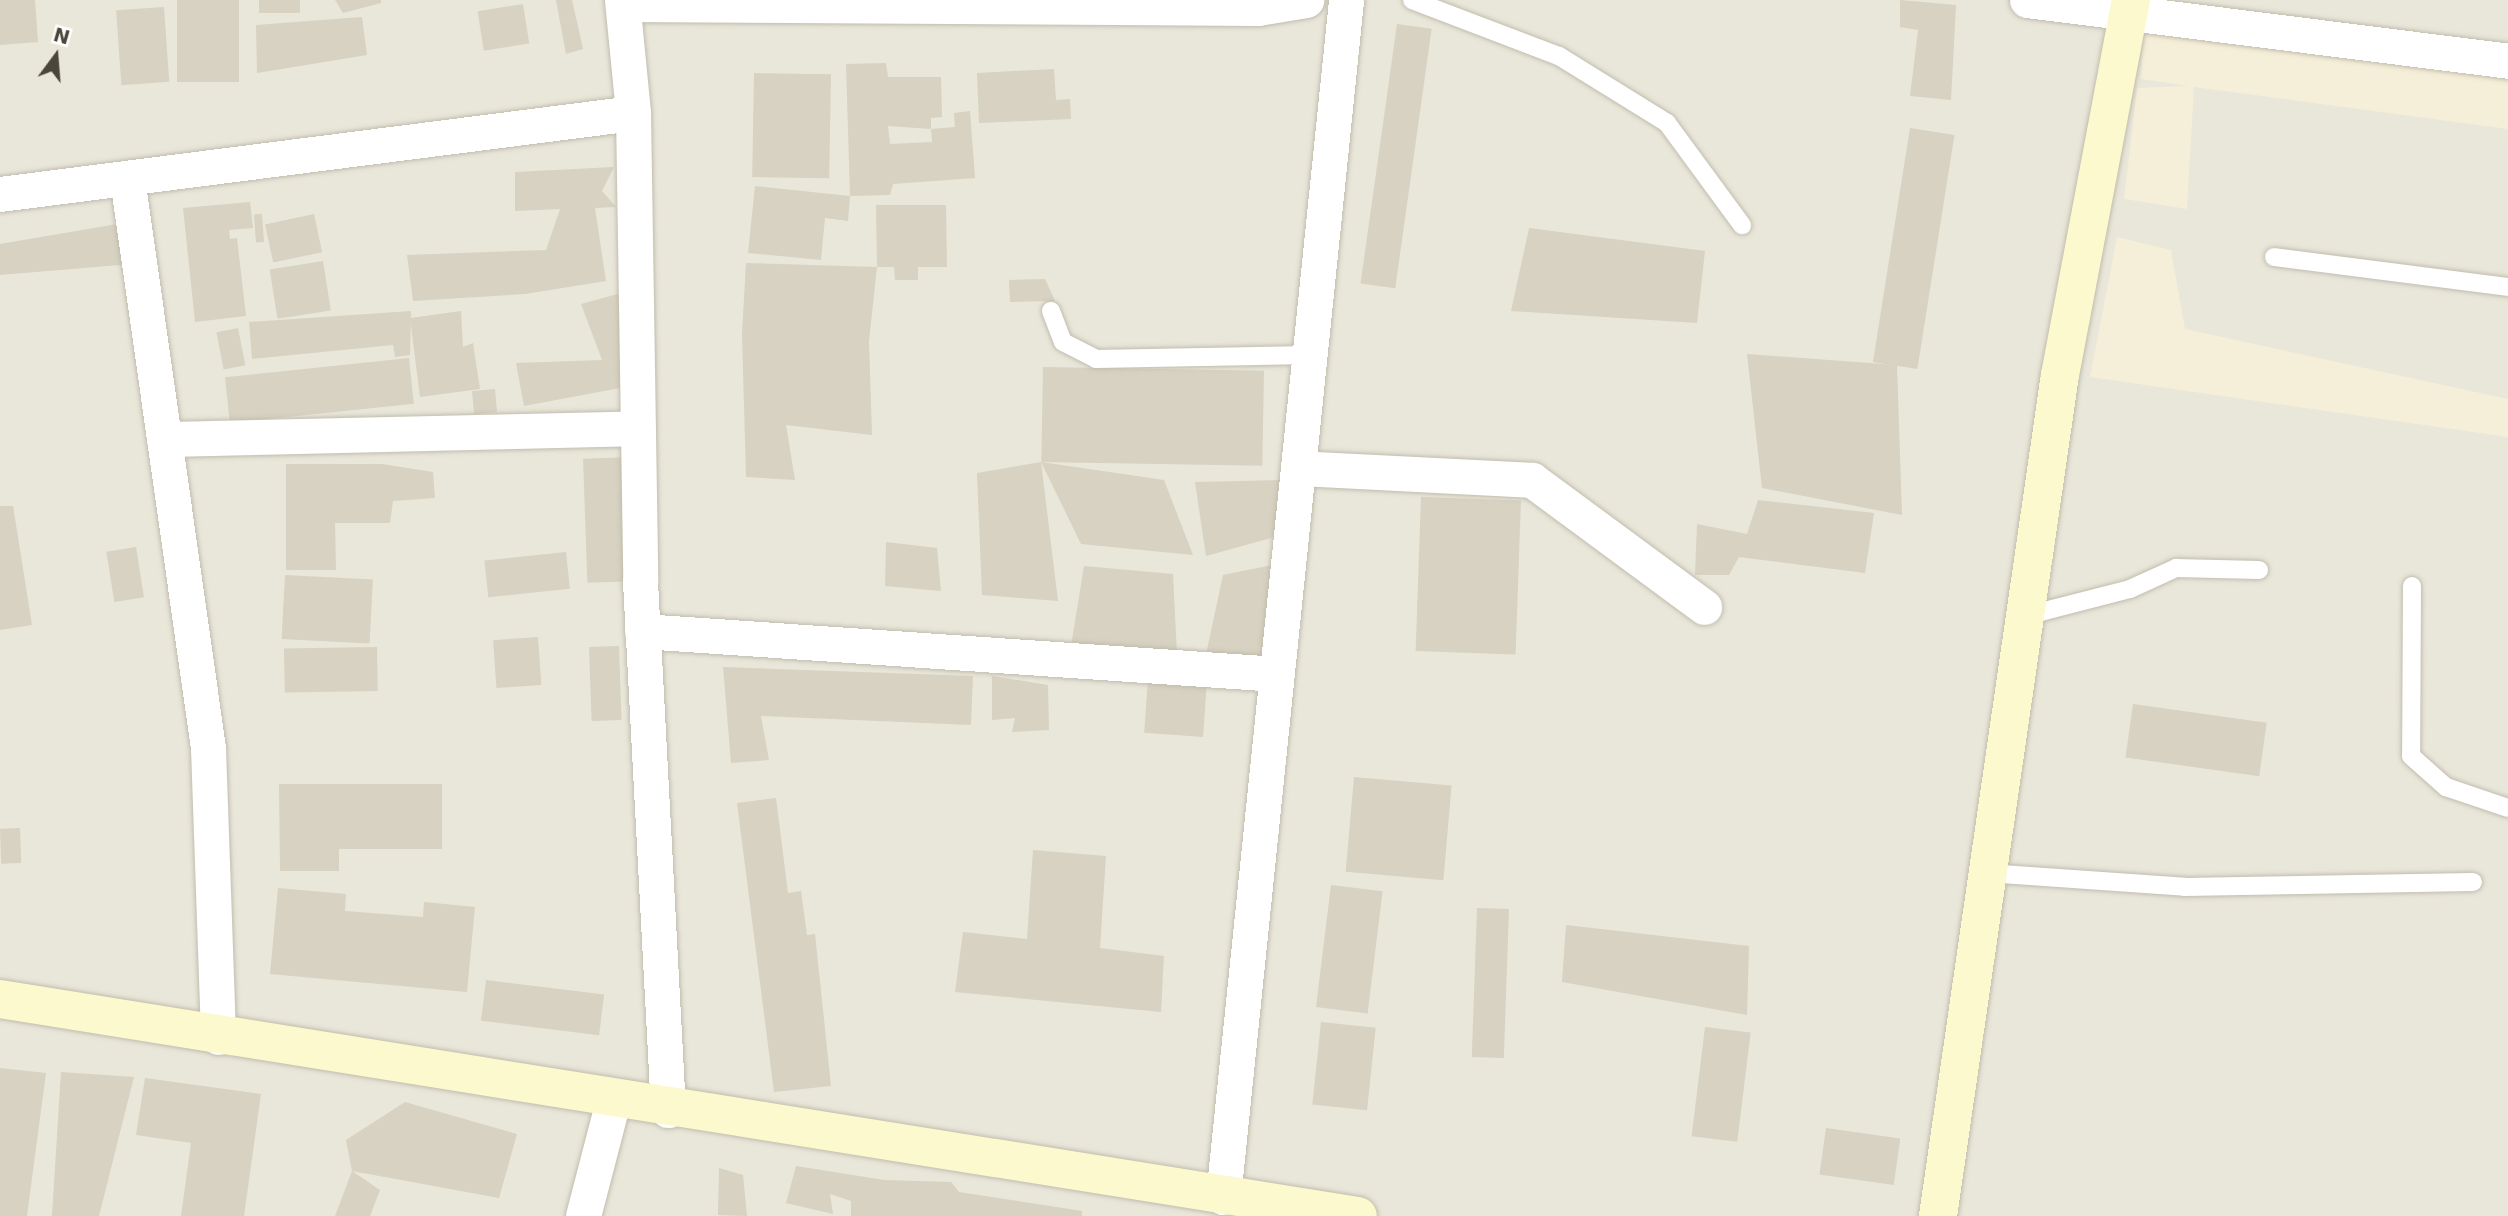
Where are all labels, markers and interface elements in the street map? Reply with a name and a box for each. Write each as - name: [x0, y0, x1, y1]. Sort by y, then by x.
- north arrow: [21, 21, 91, 91]
- text: N: [51, 23, 72, 49]

